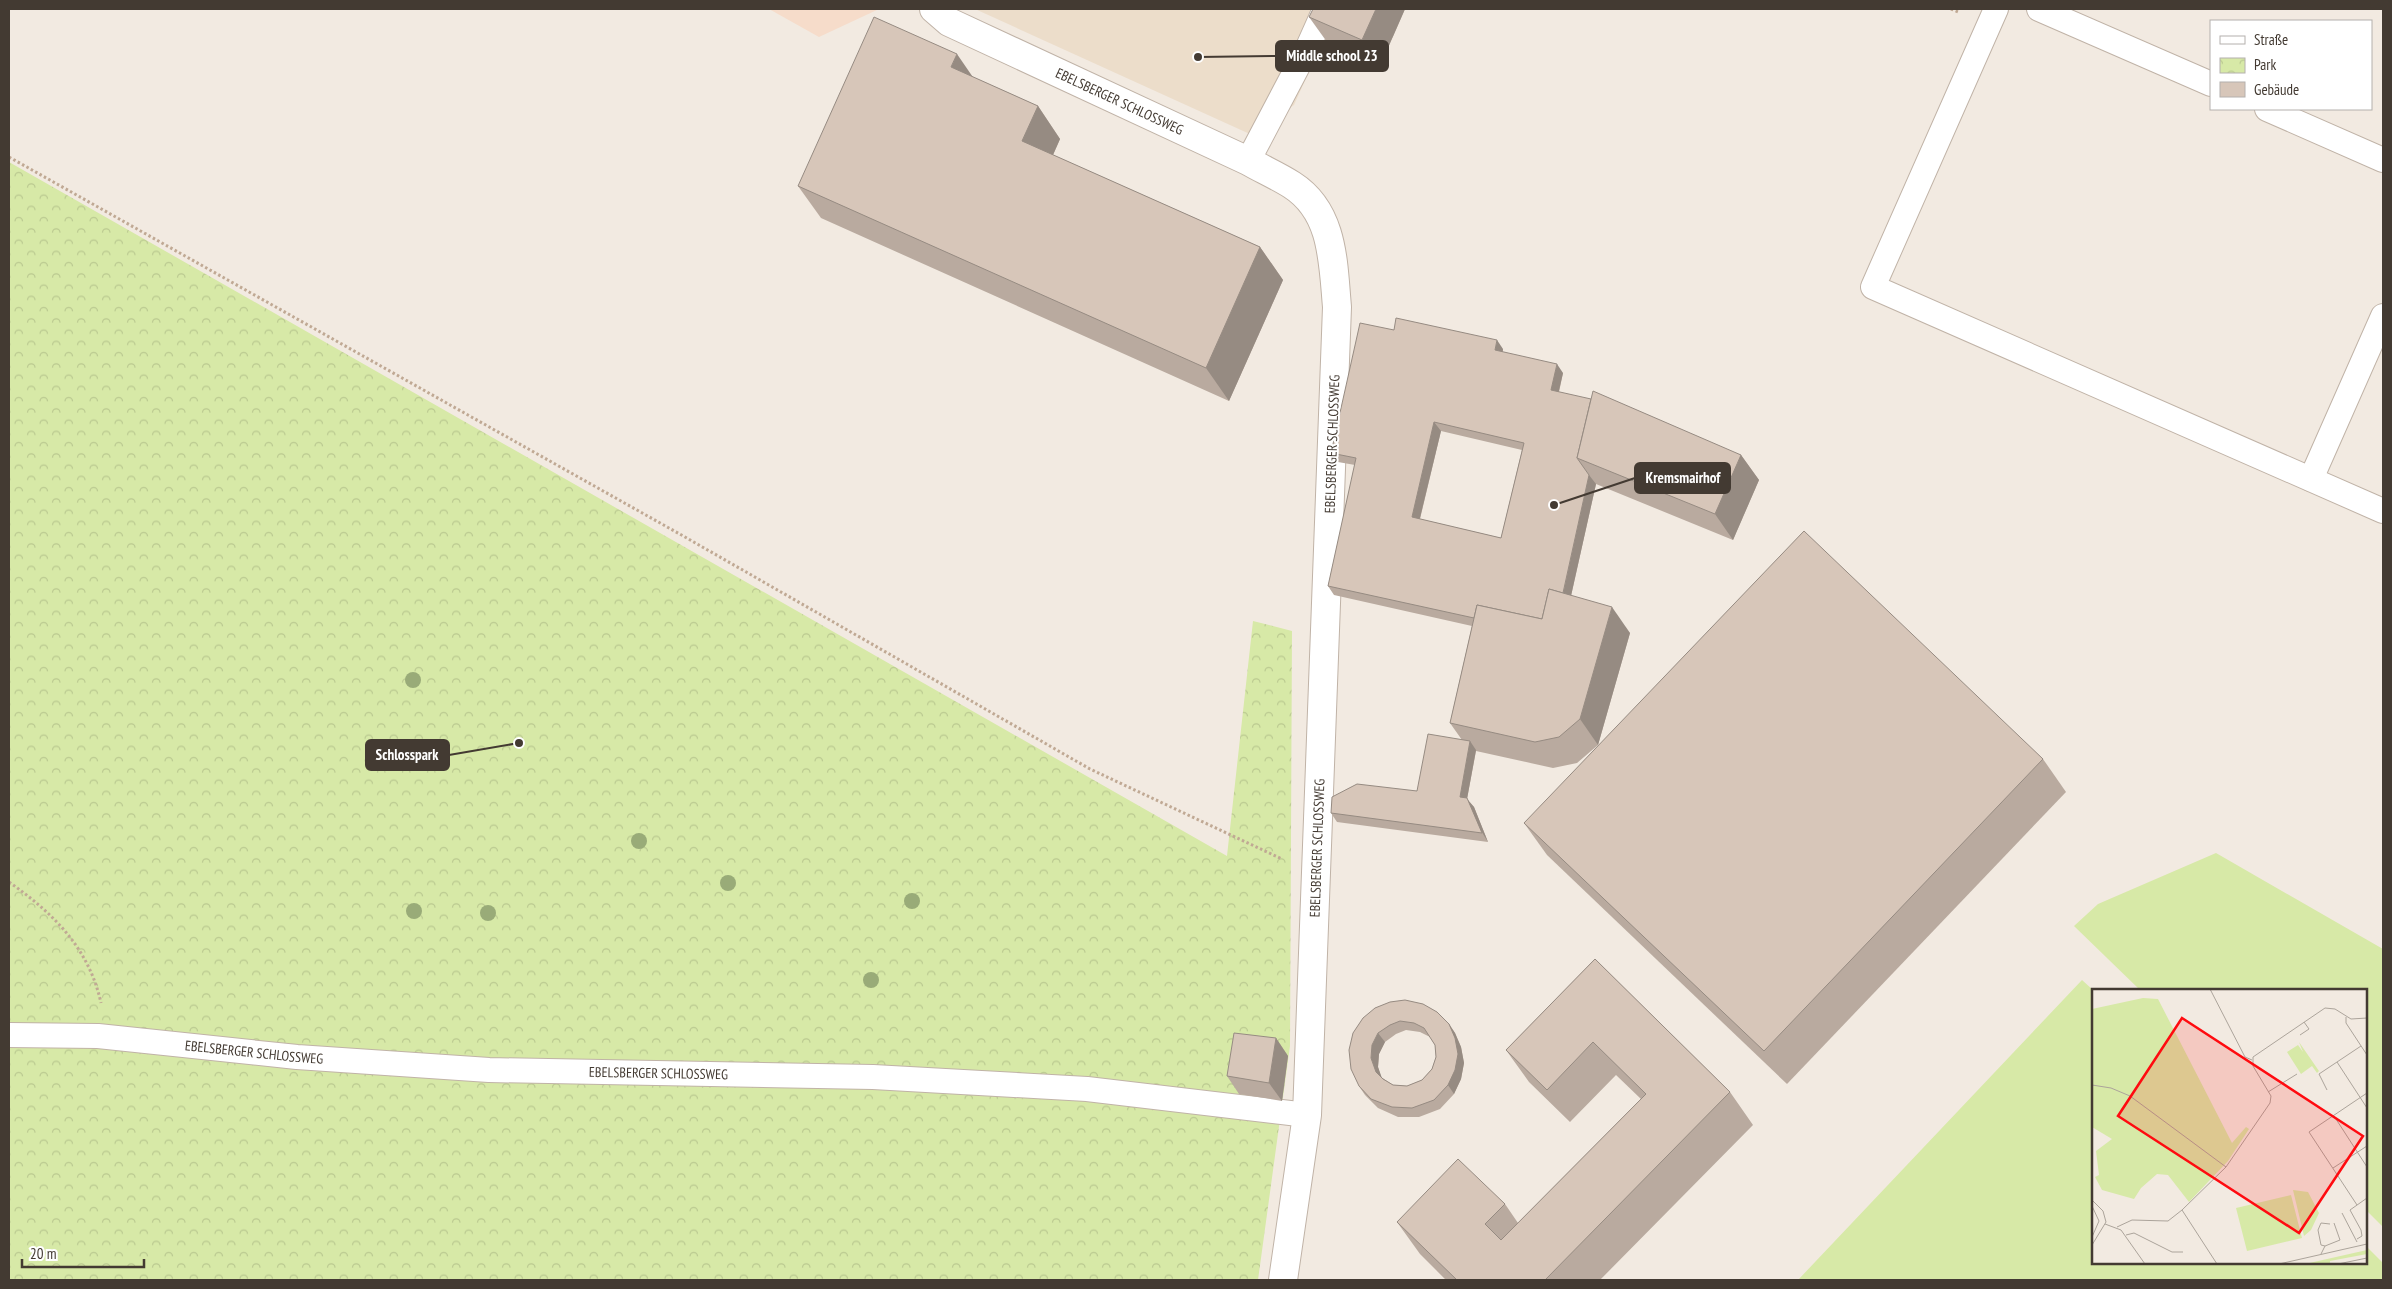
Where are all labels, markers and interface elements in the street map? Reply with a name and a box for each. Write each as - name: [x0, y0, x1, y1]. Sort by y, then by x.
- legend: [2210, 20, 2372, 110]
- text: Straße: [2254, 30, 2288, 49]
- callout: Middle school 23: [1276, 41, 1388, 71]
- text: Middle school 23: [1286, 46, 1378, 65]
- text: Park: [2254, 55, 2276, 74]
- street label: EBELSBERGER SCHLOSSWEG: [1053, 64, 1187, 139]
- text: Gebäude: [2254, 80, 2299, 99]
- street label: EBELSBERGER SCHLOSSWEG: [1321, 374, 1343, 514]
- callout: Kremsmairhof: [1635, 463, 1730, 493]
- text: Kremsmairhof: [1646, 468, 1721, 487]
- callout: Schlosspark: [366, 740, 449, 770]
- text: Schlosspark: [376, 745, 439, 764]
- street label: EBELSBERGER SCHLOSSWEG: [1306, 778, 1328, 918]
- inset map: [2092, 989, 2367, 1264]
- street label: EBELSBERGER SCHLOSSWEG: [184, 1036, 324, 1068]
- street label: EBELSBERGER SCHLOSSWEG: [589, 1063, 728, 1083]
- scale bar: [22, 1236, 145, 1268]
- text: 20 m: [30, 1244, 56, 1263]

